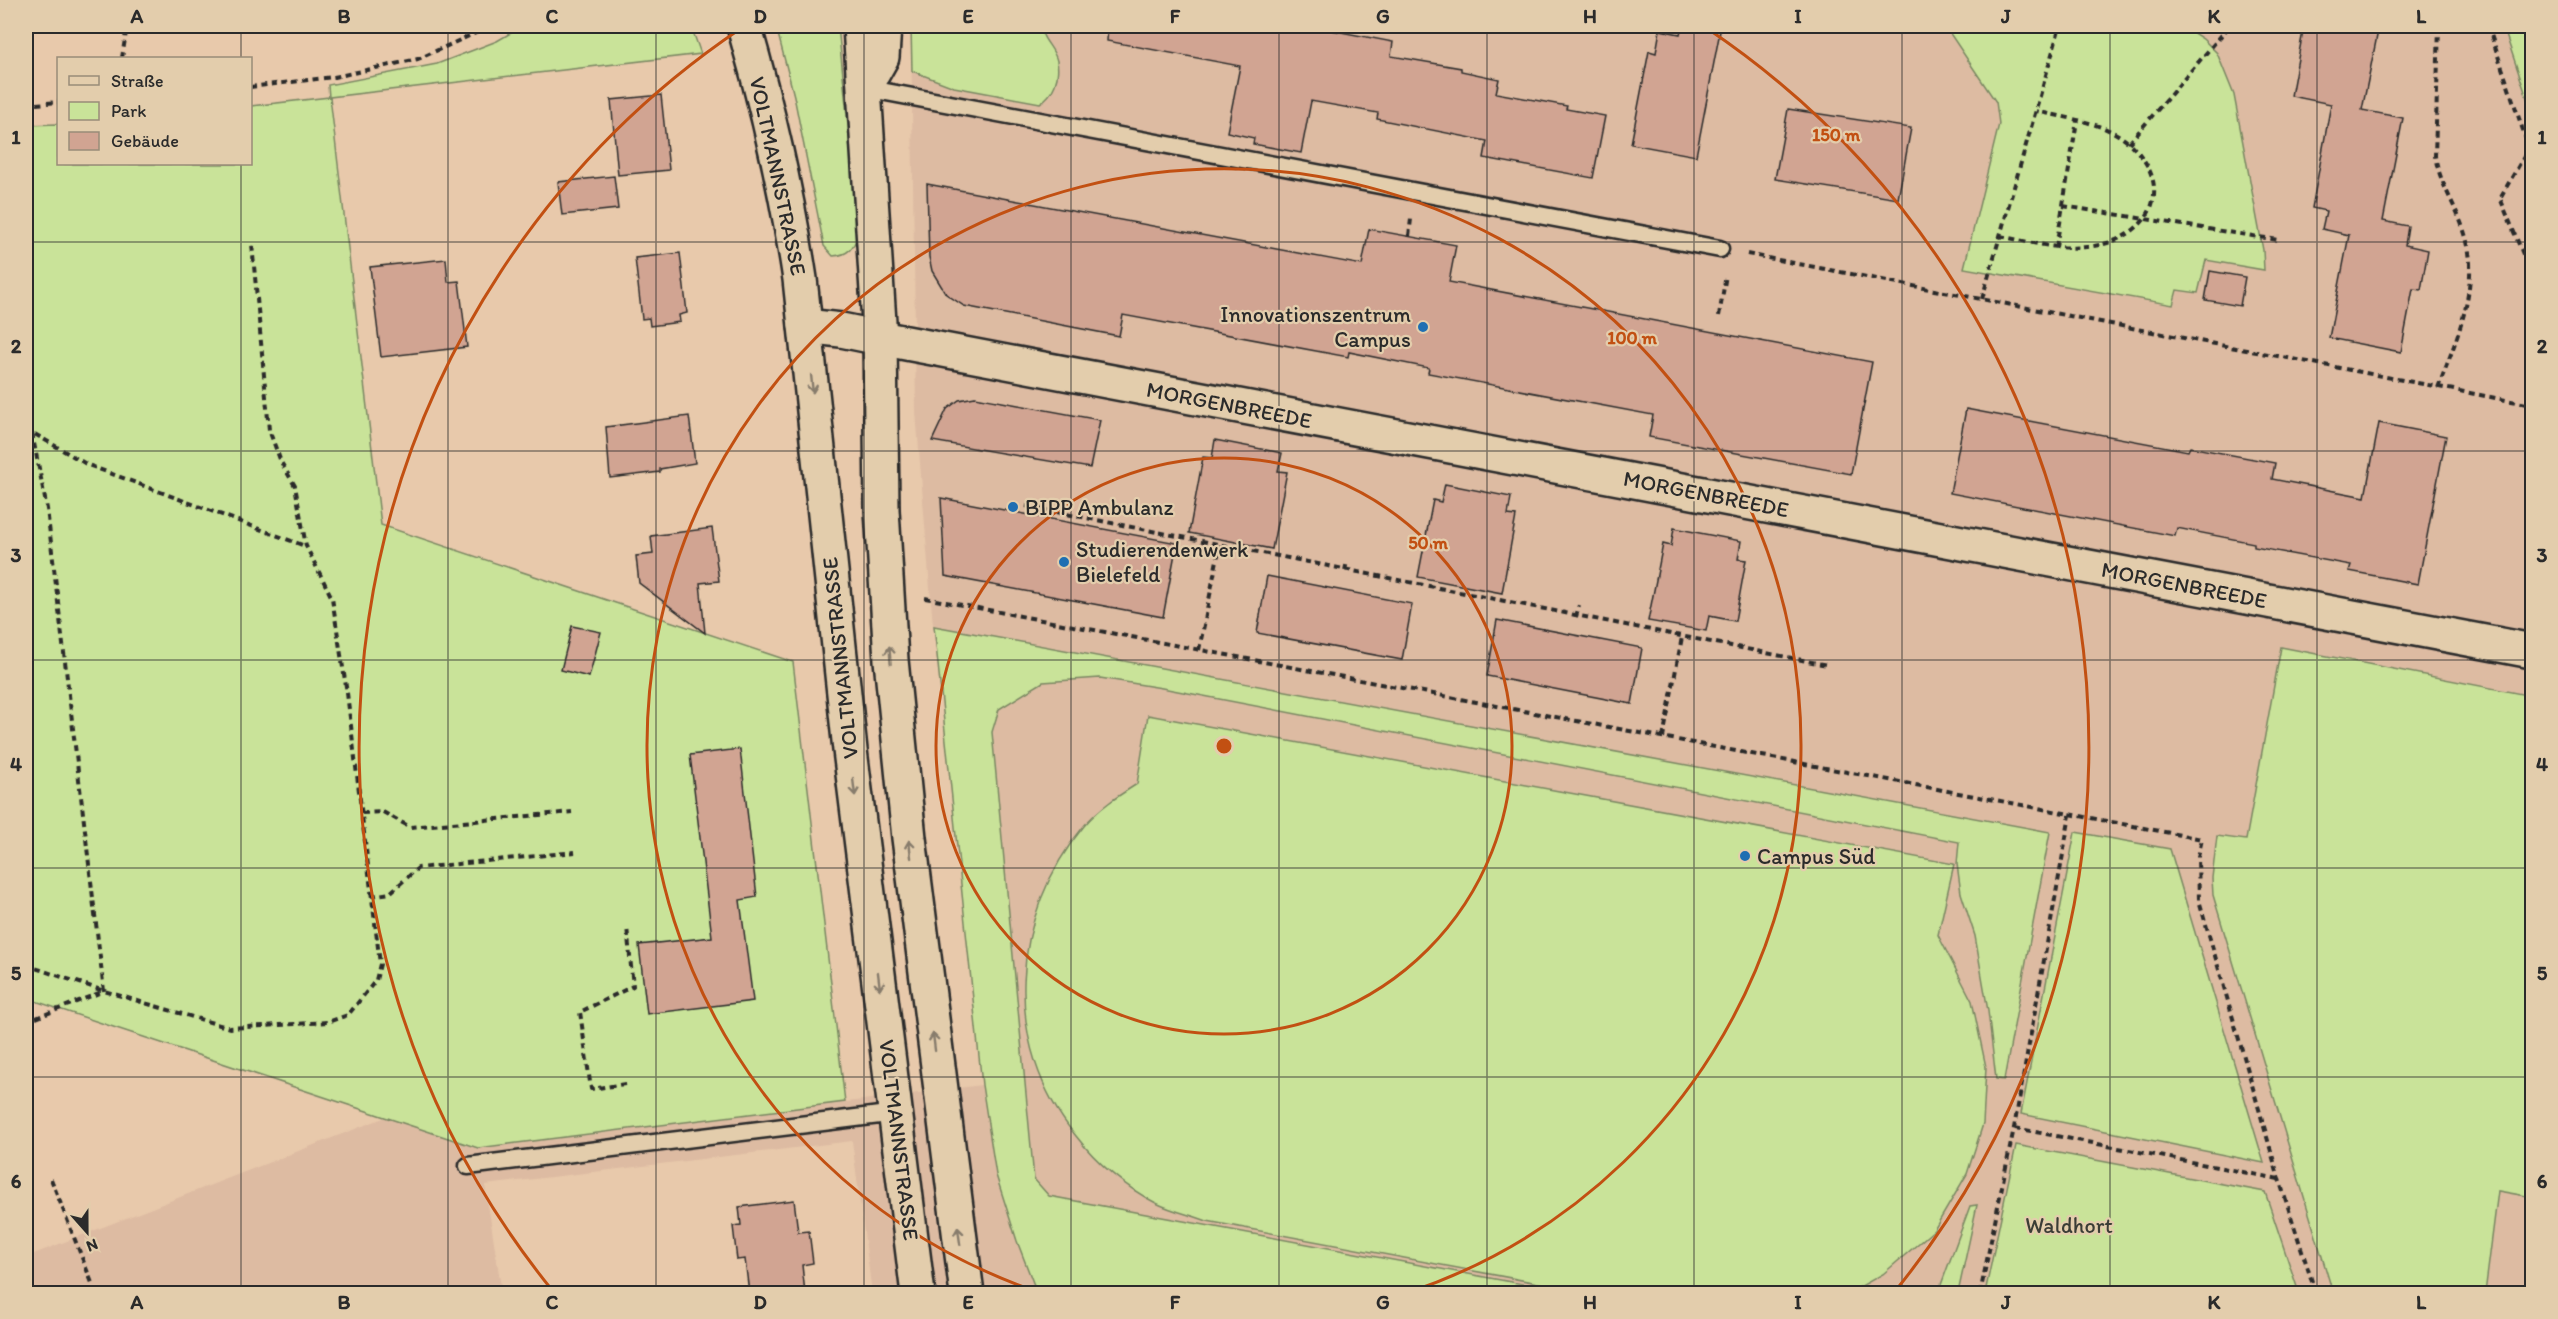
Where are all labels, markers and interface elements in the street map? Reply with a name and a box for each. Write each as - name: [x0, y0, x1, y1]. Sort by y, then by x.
- text: A: [130, 4, 144, 28]
- text: B: [338, 4, 351, 28]
- text: C: [546, 4, 559, 28]
- text: D: [753, 4, 767, 28]
- text: E: [962, 4, 974, 28]
- text: F: [1170, 4, 1181, 28]
- text: G: [1376, 4, 1390, 28]
- text: H: [1583, 4, 1597, 28]
- text: I: [1794, 4, 1802, 28]
- text: J: [2000, 4, 2011, 28]
- text: K: [2208, 4, 2222, 28]
- text: L: [2416, 4, 2427, 28]
- legend: [57, 57, 252, 165]
- text: Straße: [111, 70, 164, 92]
- street label: VOLTMANNSTRASSE: [744, 74, 812, 278]
- text: Park: [111, 100, 146, 122]
- text: 150 m: [1812, 124, 1861, 146]
- text: 1: [11, 125, 21, 149]
- text: 1: [2537, 125, 2547, 149]
- text: Gebäude: [111, 130, 179, 152]
- place label: Innovationszentrum Campus: [1220, 301, 1411, 353]
- marker: Innovationszentrum Campus: [1416, 320, 1430, 334]
- text: 100 m: [1607, 327, 1658, 349]
- text: 2: [11, 334, 22, 358]
- text: 2: [2537, 334, 2548, 358]
- one-way arrow: [807, 374, 818, 394]
- street label: MORGENBREEDE: [1144, 376, 1314, 434]
- street label: MORGENBREEDE: [1621, 465, 1791, 523]
- place label: BIPP Ambulanz: [1025, 494, 1173, 521]
- marker: BIPP Ambulanz: [1006, 500, 1020, 514]
- text: 50 m: [1408, 532, 1449, 554]
- place label: Studierendenwerk Bielefeld: [1076, 536, 1249, 588]
- text: 3: [11, 543, 22, 567]
- text: 3: [2537, 543, 2548, 567]
- marker: Studierendenwerk Bielefeld: [1057, 555, 1071, 569]
- street label: VOLTMANNSTRASSE: [816, 556, 864, 760]
- street label: MORGENBREEDE: [2099, 556, 2269, 614]
- one-way arrow: [884, 645, 895, 665]
- centre of rings: [1214, 736, 1234, 756]
- text: 4: [10, 752, 22, 776]
- text: 4: [2536, 752, 2548, 776]
- one-way arrow: [849, 777, 860, 797]
- one-way arrow: [905, 839, 916, 859]
- place label: Campus Süd: [1757, 843, 1876, 870]
- marker: Campus Süd: [1738, 849, 1752, 863]
- text: 5: [11, 961, 22, 985]
- text: 5: [2537, 961, 2548, 985]
- one-way arrow: [873, 970, 884, 990]
- one-way arrow: [928, 1033, 939, 1053]
- street label: VOLTMANNSTRASSE: [873, 1038, 925, 1242]
- text: 6: [11, 1169, 22, 1193]
- text: 6: [2537, 1169, 2548, 1193]
- north arrow: [57, 1202, 117, 1262]
- park label: Waldhort: [2025, 1212, 2113, 1239]
- one-way arrow: [953, 1226, 964, 1246]
- text: N: [84, 1235, 101, 1256]
- text: A: [130, 1290, 144, 1314]
- text: B: [338, 1290, 351, 1314]
- text: C: [546, 1290, 559, 1314]
- text: D: [753, 1290, 767, 1314]
- text: E: [962, 1290, 974, 1314]
- text: F: [1170, 1290, 1181, 1314]
- text: G: [1376, 1290, 1390, 1314]
- text: H: [1583, 1290, 1597, 1314]
- text: I: [1794, 1290, 1802, 1314]
- text: J: [2000, 1290, 2011, 1314]
- text: K: [2208, 1290, 2222, 1314]
- text: L: [2416, 1290, 2427, 1314]

